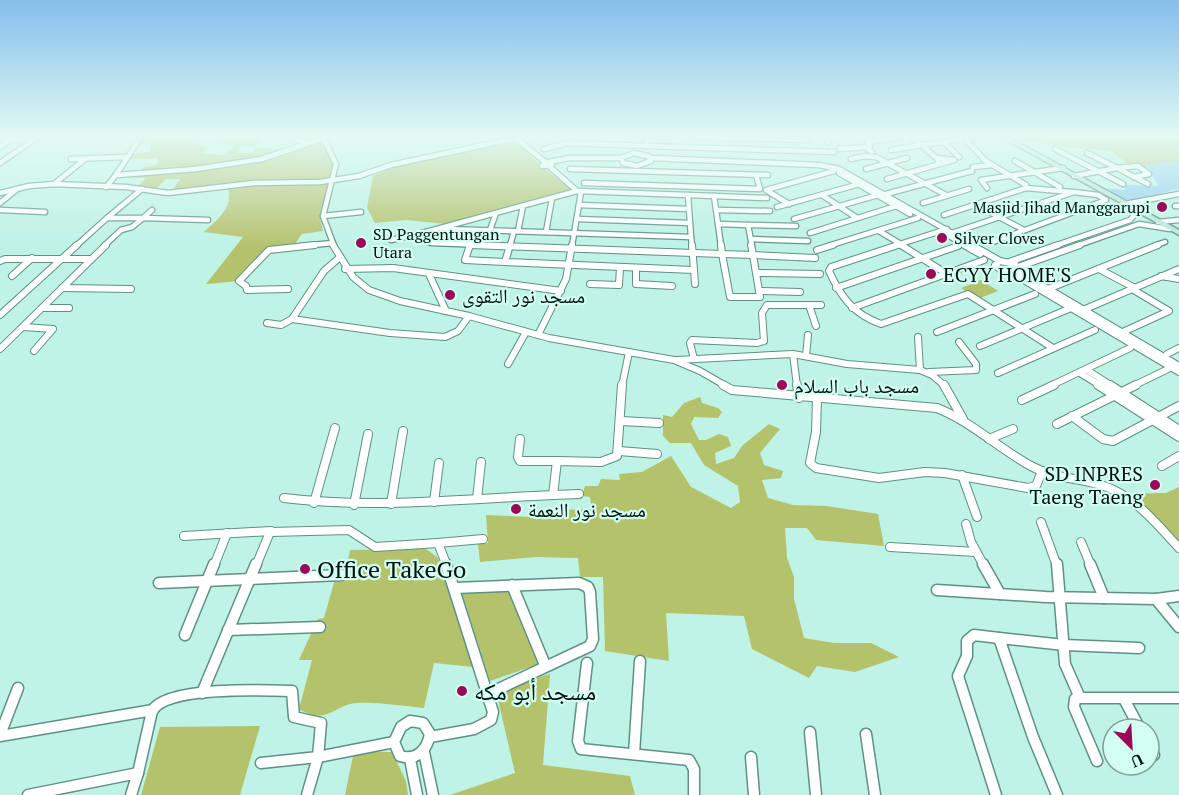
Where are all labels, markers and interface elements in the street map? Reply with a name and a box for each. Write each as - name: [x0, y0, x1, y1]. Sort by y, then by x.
- place label: Masjid Jihad Manggarupi: [973, 196, 1150, 218]
- marker: Masjid Jihad Manggarupi: [1155, 200, 1169, 214]
- place label: SD Paggentungan Utara: [373, 223, 500, 263]
- place label: Silver Cloves: [954, 227, 1045, 249]
- marker: Silver Cloves: [935, 231, 949, 245]
- marker: SD Paggentungan Utara: [354, 236, 368, 250]
- place label: ECYY HOME'S: [943, 261, 1071, 288]
- marker: ECYY HOME'S: [924, 267, 938, 281]
- place label: مسجد نور التقوى: [462, 282, 585, 309]
- marker: مسجد نور التقوى: [443, 288, 457, 302]
- place label: مسجد باب السلام: [794, 372, 919, 400]
- marker: مسجد باب السلام: [775, 378, 789, 392]
- place label: SD INPRES Taeng Taeng: [1029, 460, 1143, 510]
- marker: SD INPRES Taeng Taeng: [1148, 478, 1162, 492]
- place label: مسجد نور النعمة: [528, 496, 646, 523]
- marker: مسجد نور النعمة: [509, 502, 523, 516]
- place label: Office TakeGo: [317, 553, 466, 585]
- marker: Office TakeGo: [298, 562, 312, 576]
- place label: مسجد أبو مكه: [474, 675, 596, 707]
- marker: مسجد أبو مكه: [455, 684, 469, 698]
- north arrow: [1101, 717, 1161, 777]
- text: U: [1127, 748, 1147, 773]

